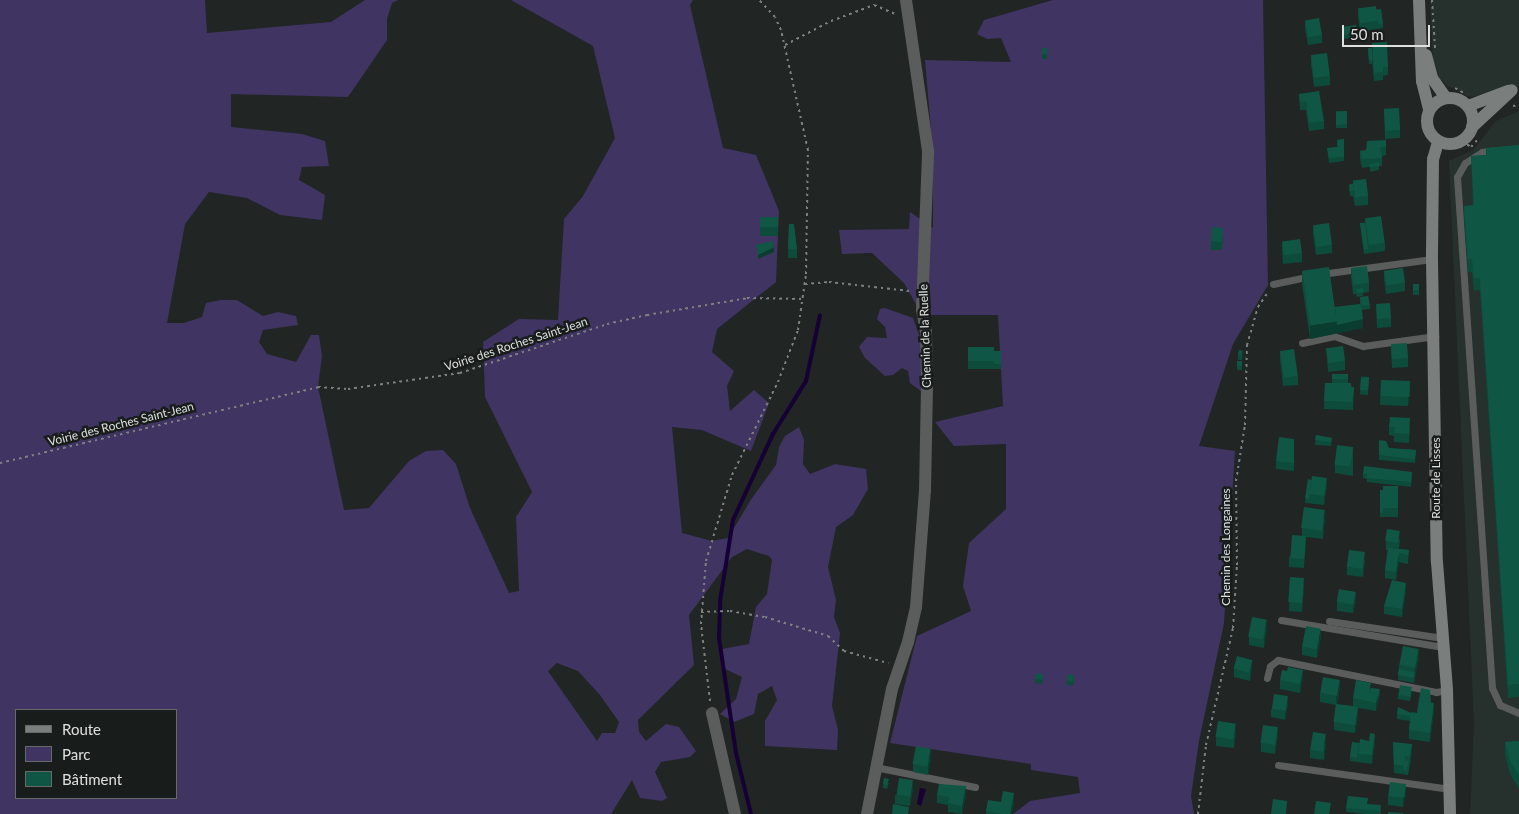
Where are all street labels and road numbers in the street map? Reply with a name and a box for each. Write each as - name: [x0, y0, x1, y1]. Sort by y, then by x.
- street label: Chemin de la Ruelle: [916, 284, 934, 388]
- street label: Voirie des Roches Saint-Jean: [443, 314, 589, 374]
- street label: Voirie des Roches Saint-Jean: [47, 399, 195, 449]
- street label: Route de Lisses: [1429, 437, 1443, 519]
- street label: Chemin des Longaines: [1219, 488, 1233, 606]

